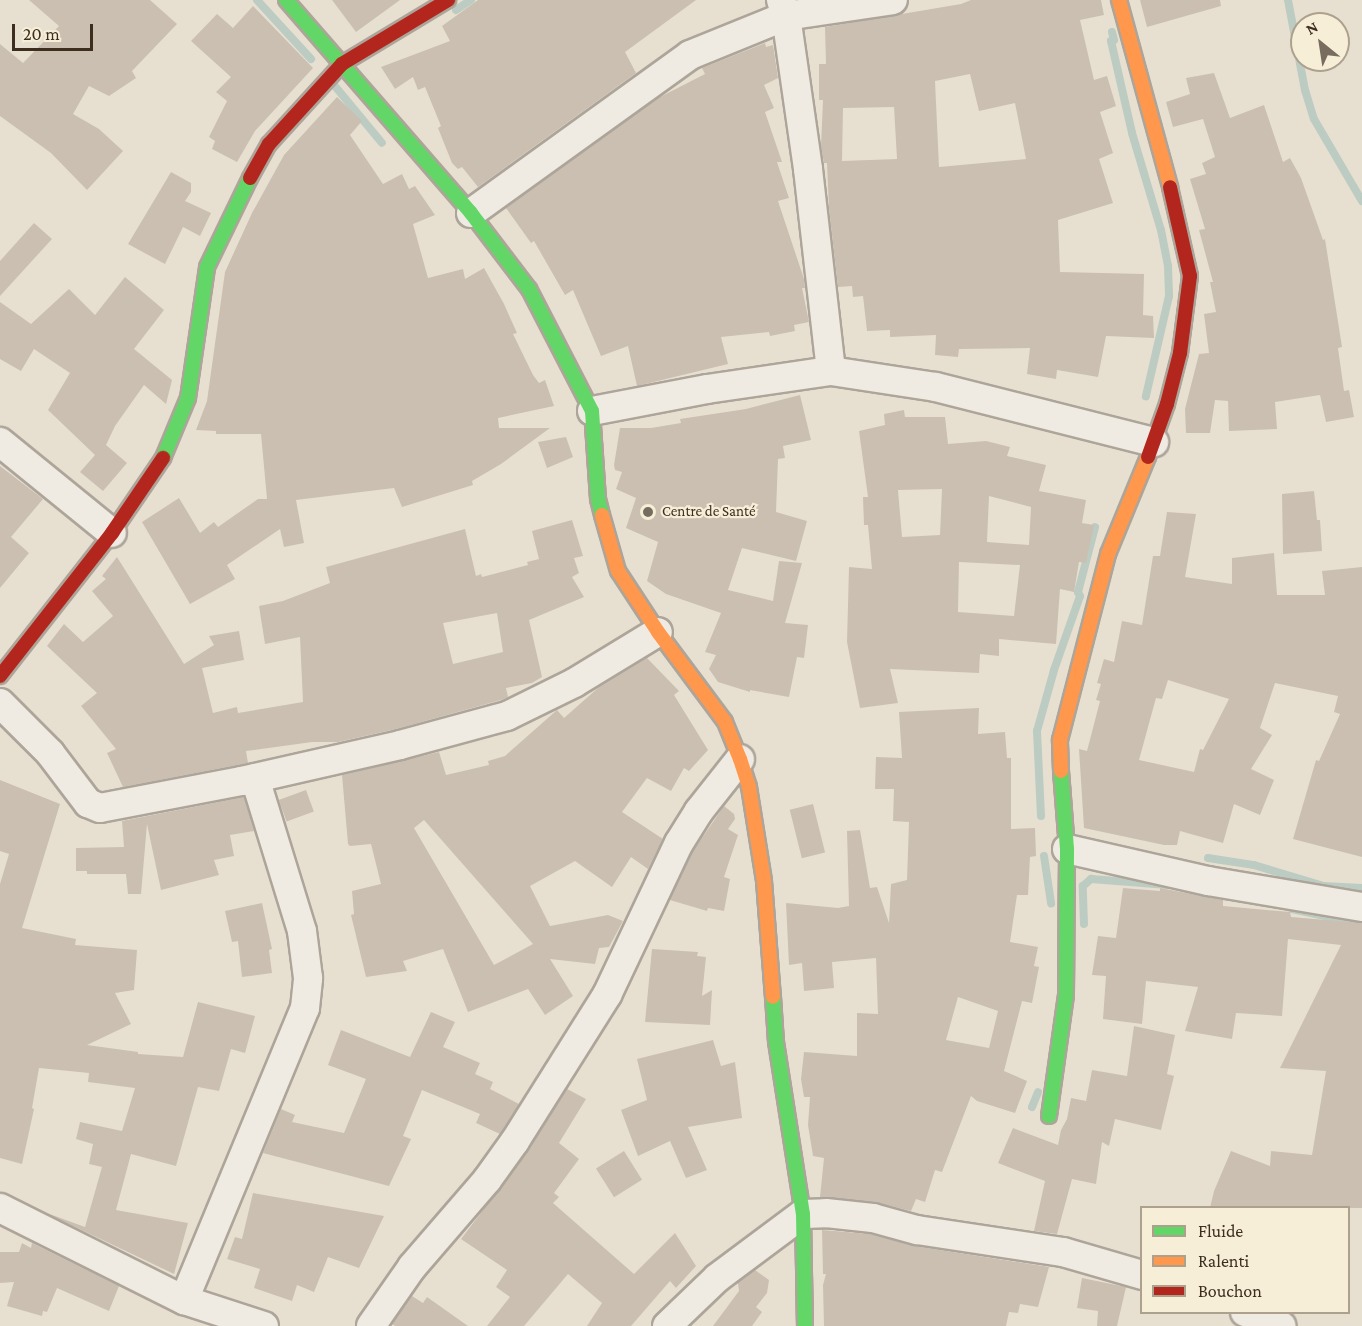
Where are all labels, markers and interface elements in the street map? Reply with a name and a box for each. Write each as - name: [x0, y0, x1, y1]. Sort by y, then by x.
- scale bar: [15, 12, 96, 50]
- north arrow: [1290, 12, 1350, 72]
- text: N: [1303, 18, 1321, 38]
- text: 20 m: [23, 24, 60, 44]
- marker: Centre de Santé: [639, 503, 657, 521]
- place label: Centre de Santé: [662, 503, 756, 521]
- legend: [1140, 1206, 1350, 1314]
- text: Fluide: [1198, 1221, 1243, 1241]
- text: Ralenti: [1198, 1251, 1249, 1271]
- text: Bouchon: [1198, 1281, 1262, 1301]

